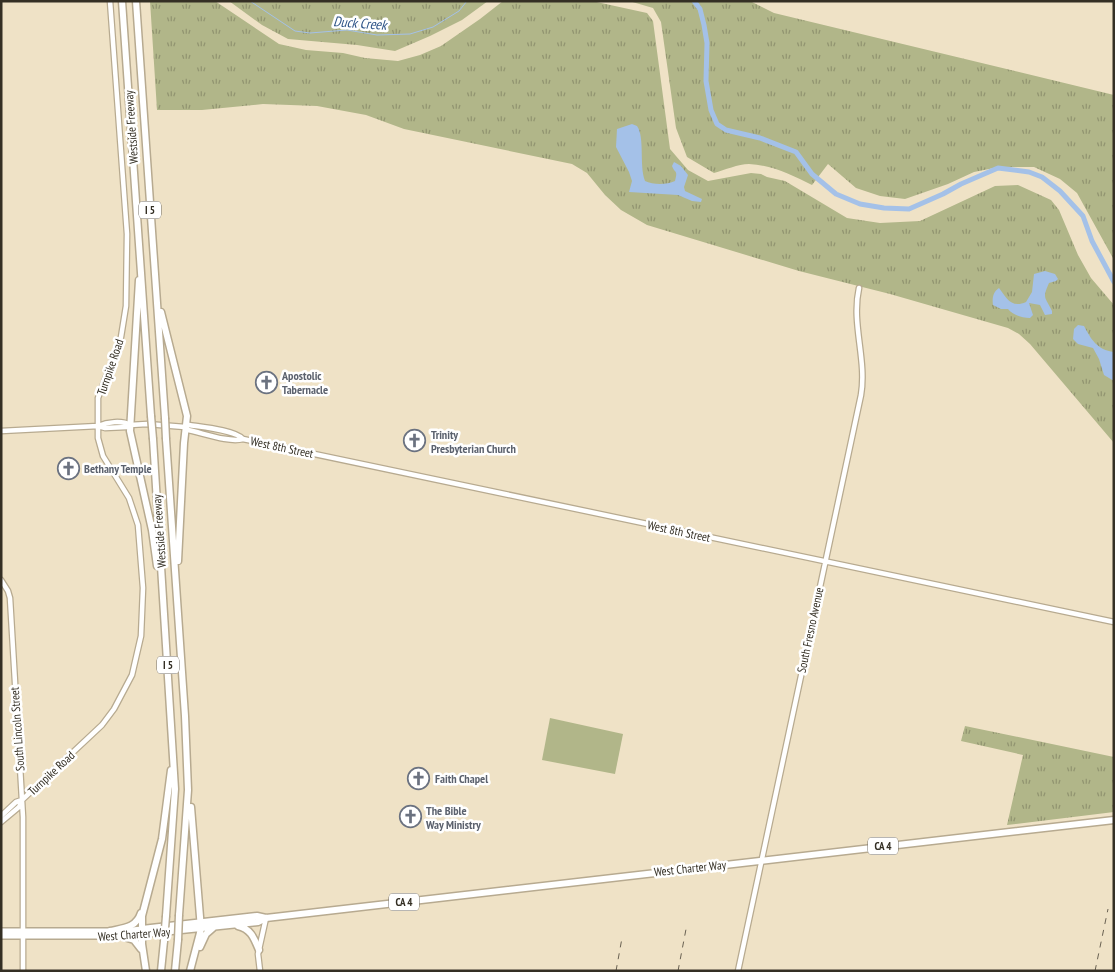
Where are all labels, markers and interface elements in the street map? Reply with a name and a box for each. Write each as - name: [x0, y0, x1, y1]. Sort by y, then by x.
- water label: Duck Creek: [333, 12, 389, 34]
- street label: Westside Freeway: [121, 89, 141, 164]
- road number: I 5: [139, 202, 161, 218]
- street label: Turnpike Road: [93, 337, 127, 397]
- place label: Apostolic Tabernacle: [281, 368, 328, 397]
- church icon: Apostolic Tabernacle: [254, 370, 278, 394]
- place label: Trinity Presbyterian Church: [431, 427, 516, 456]
- church icon: Trinity Presbyterian Church: [403, 429, 427, 453]
- street label: West 8th Street: [249, 433, 315, 461]
- church icon: Bethany Temple: [56, 456, 80, 480]
- place label: Bethany Temple: [84, 461, 152, 476]
- street label: Westside Freeway: [149, 493, 169, 568]
- street label: West 8th Street: [646, 517, 712, 545]
- street label: South Fresno Avenue: [794, 586, 826, 674]
- road number: I 5: [157, 656, 179, 674]
- street label: South Lincoln Street: [7, 686, 27, 772]
- street label: Turnpike Road: [25, 748, 77, 798]
- church icon: Faith Chapel: [407, 766, 431, 790]
- place label: Faith Chapel: [435, 771, 488, 786]
- place label: The Bible Way Ministry: [425, 803, 481, 832]
- church icon: The Bible Way Ministry: [398, 805, 422, 829]
- road number: CA 4: [868, 838, 898, 854]
- street label: West Charter Way: [653, 857, 727, 879]
- road number: CA 4: [389, 894, 419, 910]
- street label: West Charter Way: [97, 924, 171, 944]

